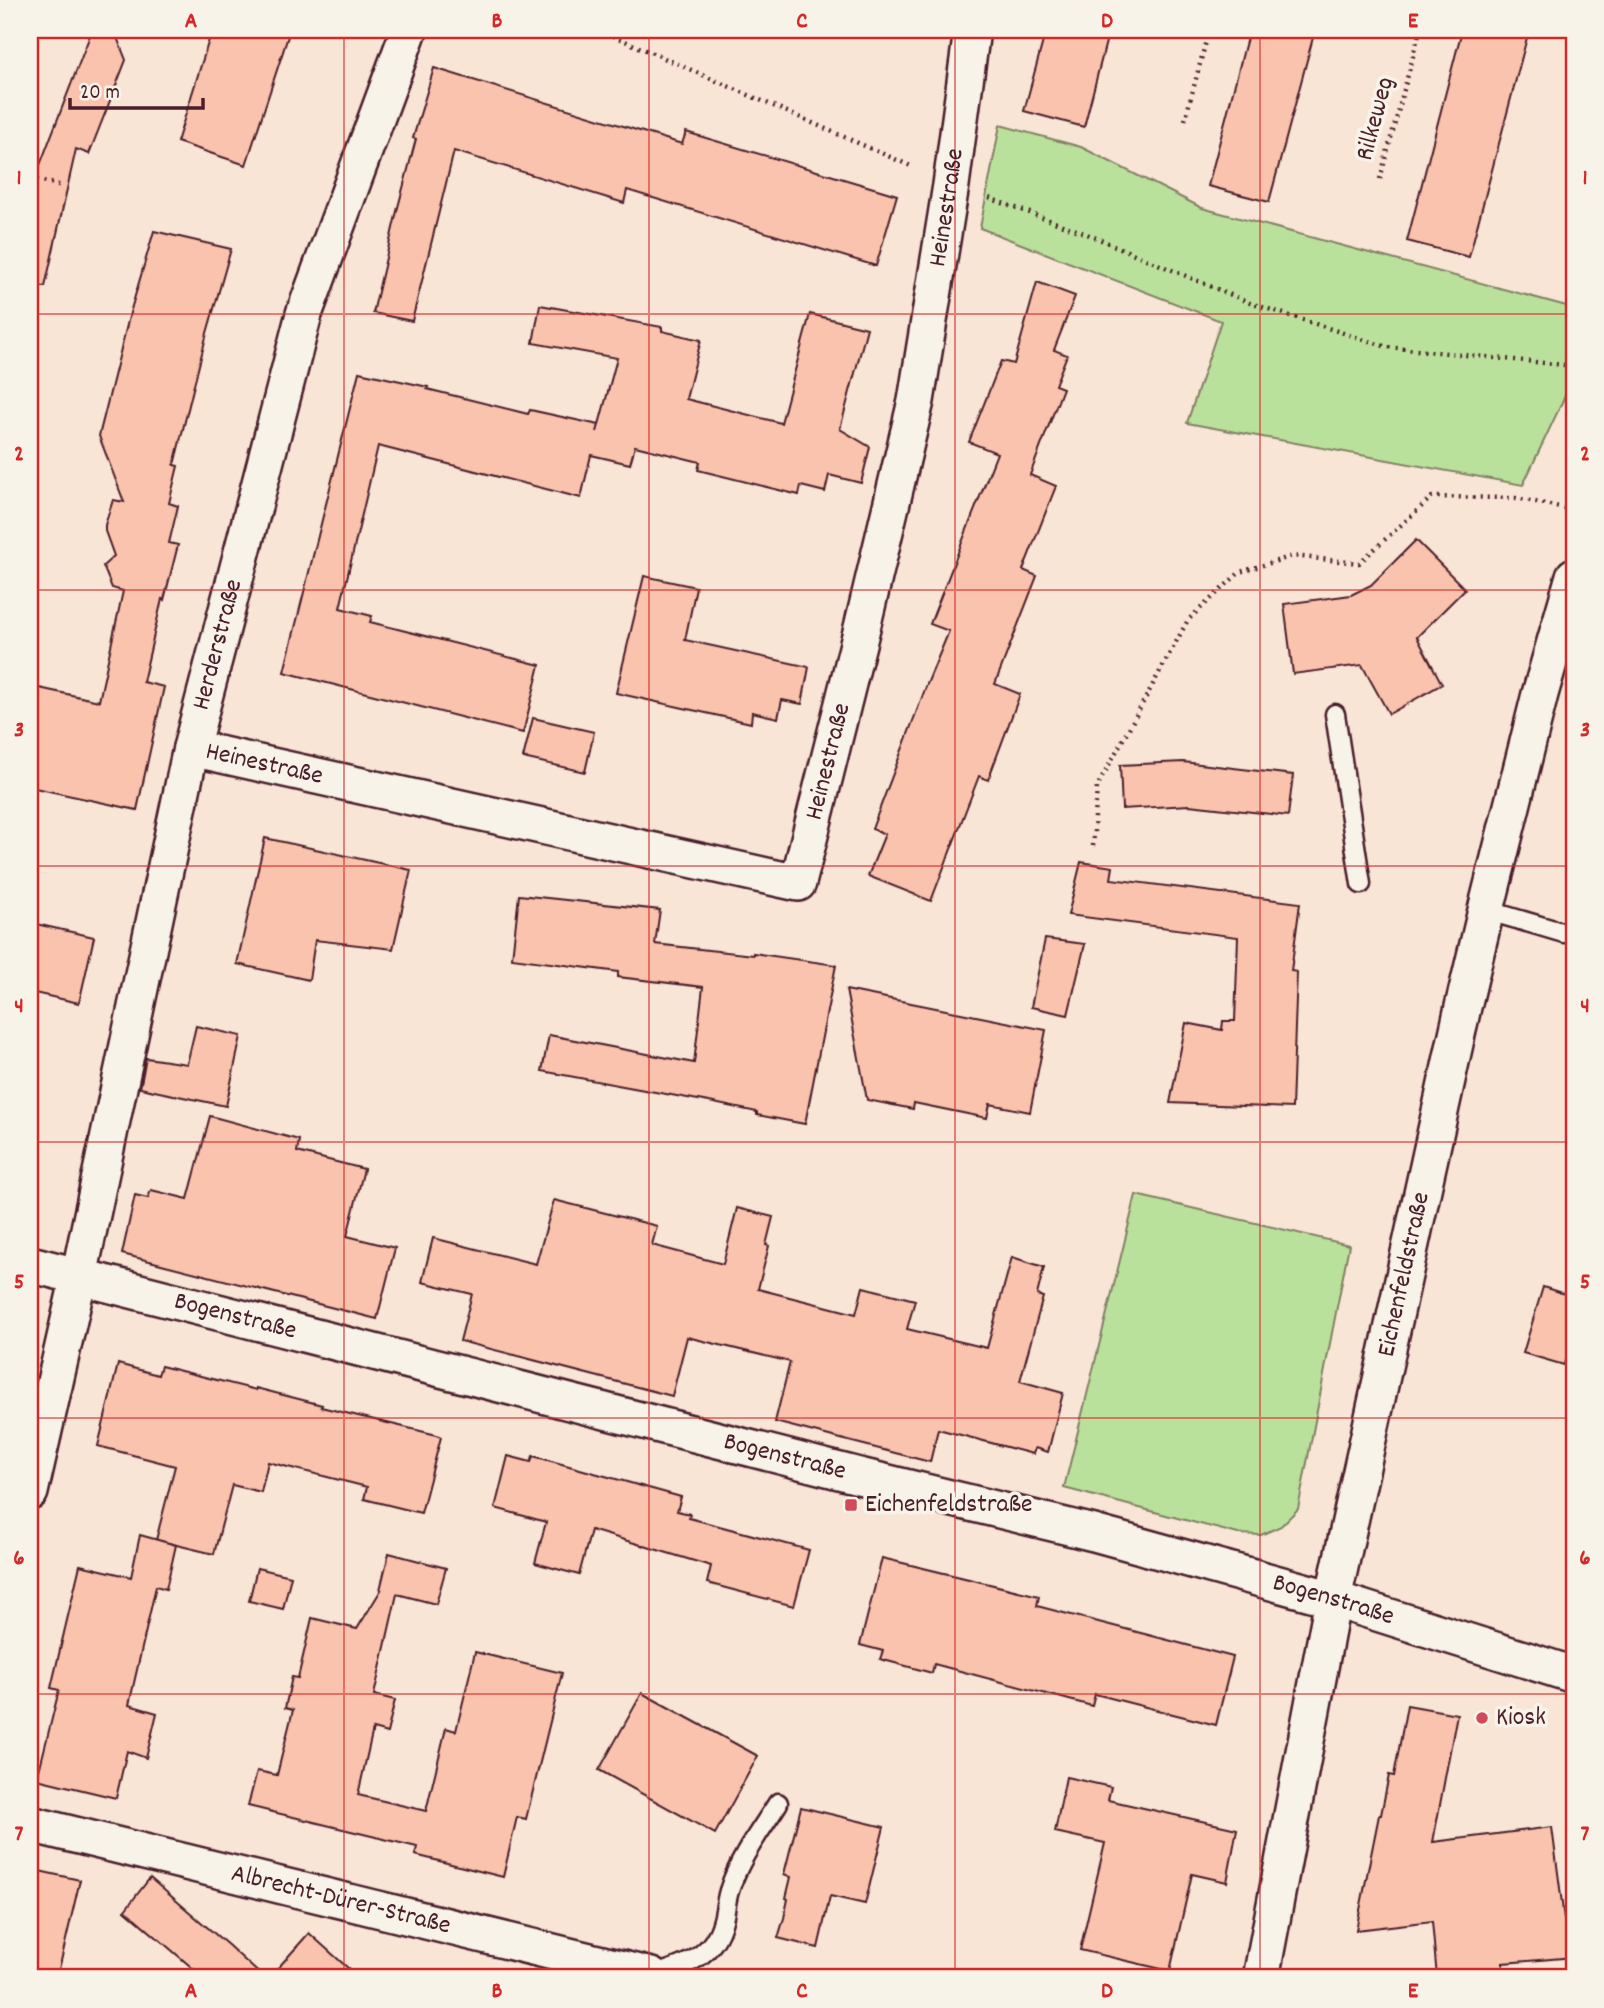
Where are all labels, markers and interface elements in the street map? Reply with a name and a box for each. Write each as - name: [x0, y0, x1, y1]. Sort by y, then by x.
- text: A: [185, 6, 197, 39]
- text: B: [492, 6, 503, 39]
- text: C: [796, 6, 808, 39]
- text: D: [1101, 6, 1113, 39]
- text: E: [1408, 6, 1419, 39]
- scale bar: [70, 66, 203, 110]
- street label: Rilkeweg: [1347, 73, 1405, 165]
- text: 20 m: [80, 79, 120, 109]
- street label: Heinestraße: [920, 146, 974, 269]
- text: 1: [16, 163, 22, 196]
- text: 1: [1582, 163, 1588, 196]
- text: 2: [14, 439, 24, 472]
- text: 2: [1580, 439, 1590, 472]
- street label: Herderstraße: [183, 575, 253, 714]
- street label: Heinestraße: [796, 699, 861, 824]
- text: 3: [14, 715, 24, 748]
- text: 3: [1580, 715, 1590, 748]
- street label: Heinestraße: [202, 733, 326, 795]
- text: 4: [14, 991, 24, 1024]
- text: 4: [1580, 991, 1590, 1024]
- street label: Eichenfeldstraße: [1368, 1189, 1440, 1360]
- text: 5: [14, 1267, 24, 1300]
- text: 5: [1580, 1267, 1590, 1300]
- street label: Bogenstraße: [170, 1283, 301, 1350]
- street label: Bogenstraße: [720, 1424, 850, 1490]
- place label: Eichenfeldstraße: [865, 1487, 1033, 1524]
- marker: Eichenfeldstraße: [843, 1497, 859, 1513]
- text: 6: [13, 1543, 25, 1576]
- text: 6: [1579, 1543, 1591, 1576]
- street label: Bogenstraße: [1268, 1565, 1399, 1636]
- place label: Kiosk: [1496, 1700, 1546, 1737]
- marker: Kiosk: [1474, 1710, 1490, 1726]
- text: 7: [15, 1819, 24, 1852]
- text: 7: [1581, 1819, 1590, 1852]
- street label: Albrecht-Dürer-Straße: [227, 1855, 454, 1945]
- text: A: [185, 1976, 197, 2008]
- text: B: [492, 1976, 503, 2008]
- text: C: [796, 1976, 808, 2008]
- text: D: [1101, 1976, 1113, 2008]
- text: E: [1408, 1976, 1419, 2008]

